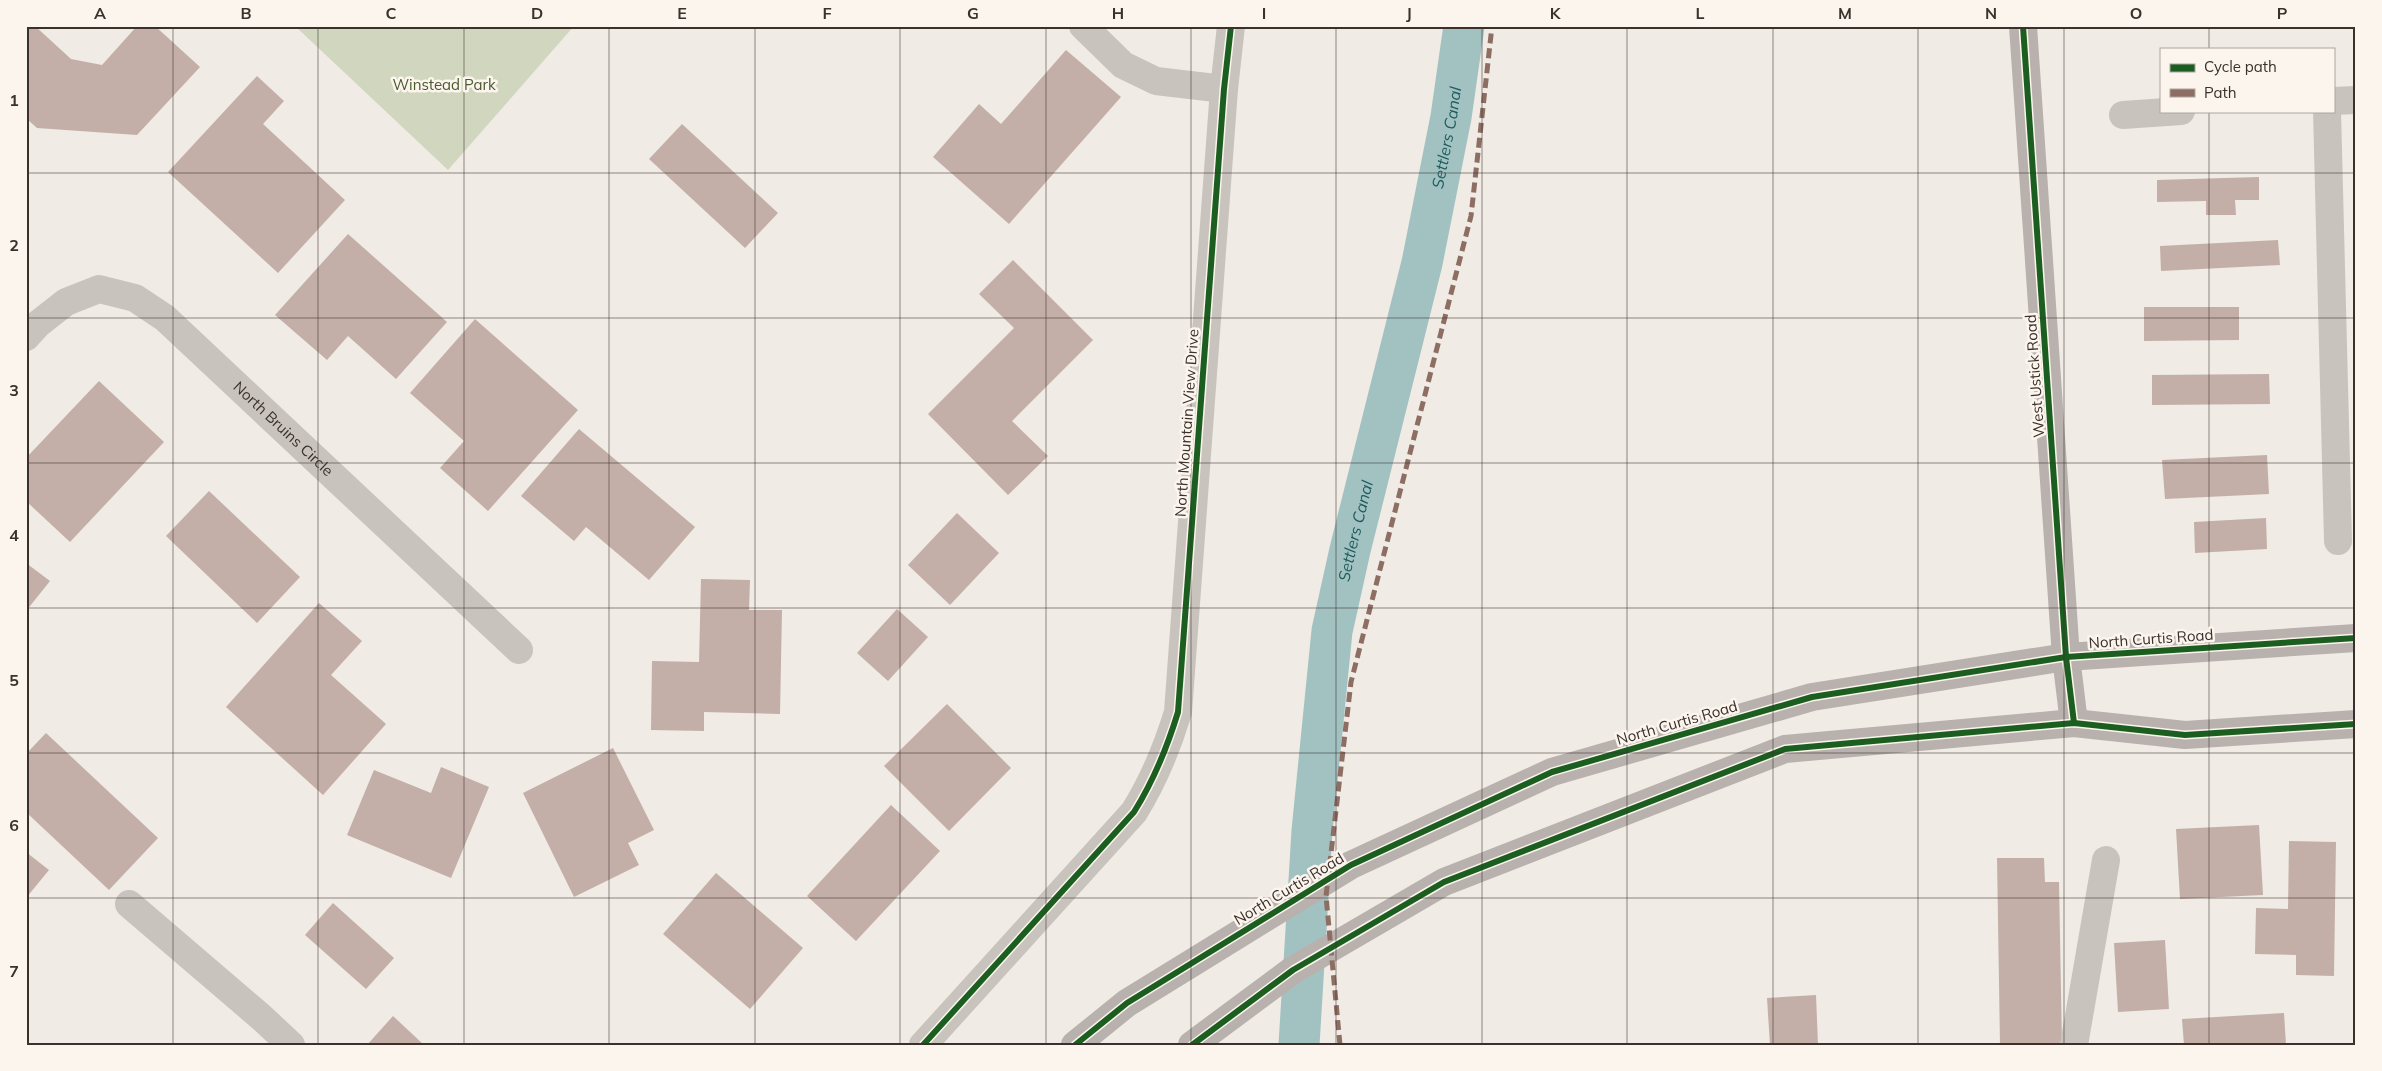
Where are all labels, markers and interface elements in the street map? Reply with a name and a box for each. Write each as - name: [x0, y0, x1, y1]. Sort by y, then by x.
- text: A: [94, 3, 106, 23]
- text: B: [240, 3, 252, 23]
- text: C: [386, 3, 397, 23]
- text: D: [531, 3, 543, 23]
- text: E: [677, 3, 687, 23]
- text: F: [822, 3, 832, 23]
- text: G: [967, 3, 979, 23]
- text: H: [1112, 3, 1124, 23]
- text: I: [1262, 3, 1266, 23]
- text: J: [1406, 3, 1412, 23]
- text: K: [1550, 3, 1562, 23]
- text: L: [1696, 3, 1705, 23]
- text: M: [1838, 3, 1852, 23]
- text: N: [1985, 3, 1997, 23]
- text: O: [2130, 3, 2142, 23]
- text: P: [2277, 3, 2288, 23]
- legend: [2160, 48, 2334, 112]
- text: Cycle path: [2204, 57, 2277, 76]
- park label: Winstead Park: [392, 75, 496, 94]
- text: Path: [2204, 83, 2236, 102]
- water label: Settlers Canal: [1427, 85, 1465, 190]
- text: 1: [9, 90, 19, 110]
- text: 2: [9, 235, 19, 255]
- street label: West Ustick Road: [2021, 314, 2048, 438]
- street label: North Mountain View Drive: [1170, 328, 1203, 518]
- street label: North Bruins Circle: [230, 377, 337, 480]
- text: 3: [9, 380, 19, 400]
- water label: Settlers Canal: [1333, 478, 1377, 583]
- text: 4: [9, 525, 19, 545]
- street label: North Curtis Road: [2088, 625, 2214, 652]
- text: 5: [9, 670, 19, 690]
- street label: North Curtis Road: [1614, 696, 1740, 749]
- text: 6: [9, 815, 19, 835]
- street label: North Curtis Road: [1230, 848, 1347, 929]
- text: 7: [9, 961, 19, 981]

